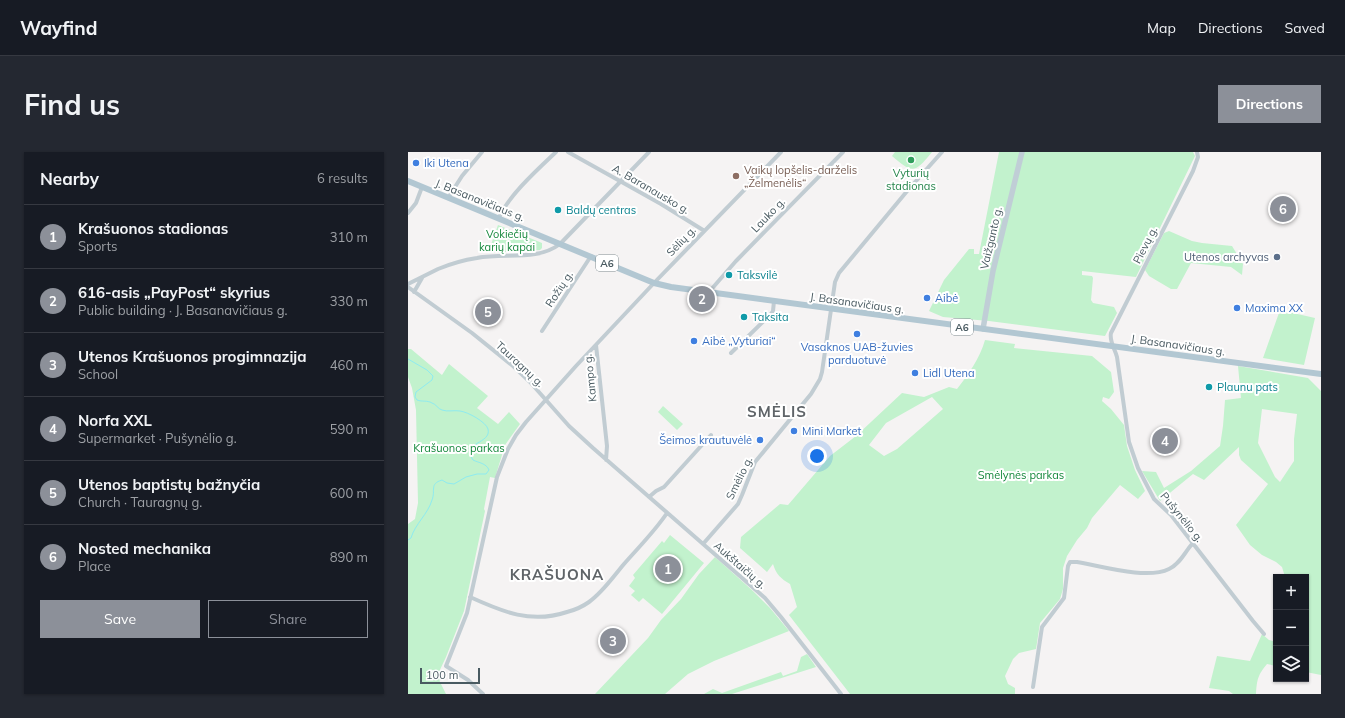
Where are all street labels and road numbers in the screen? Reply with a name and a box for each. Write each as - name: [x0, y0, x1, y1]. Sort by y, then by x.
- street label: A. Baranausko g.: [610, 161, 692, 217]
- street label: J. Basanavičiaus g.: [433, 176, 527, 224]
- street label: Lauko g.: [748, 195, 788, 235]
- street label: Vaižganto g.: [977, 205, 1005, 271]
- street label: Sėlių g.: [663, 223, 699, 259]
- street label: Pievų g.: [1130, 224, 1160, 266]
- road number: A6: [596, 255, 618, 271]
- street label: Rožių g.: [542, 268, 576, 310]
- street label: J. Basanavičiaus g.: [809, 289, 905, 317]
- road number: A6: [951, 319, 973, 335]
- street label: J. Basanavičiaus g.: [1130, 331, 1226, 359]
- street label: Tauragnų g.: [493, 338, 547, 390]
- street label: Kampo g.: [581, 353, 599, 403]
- street label: Smėlio g.: [723, 454, 755, 502]
- street label: Pušynėlio g.: [1157, 489, 1207, 545]
- street label: Aukštaičių g.: [711, 538, 769, 592]

